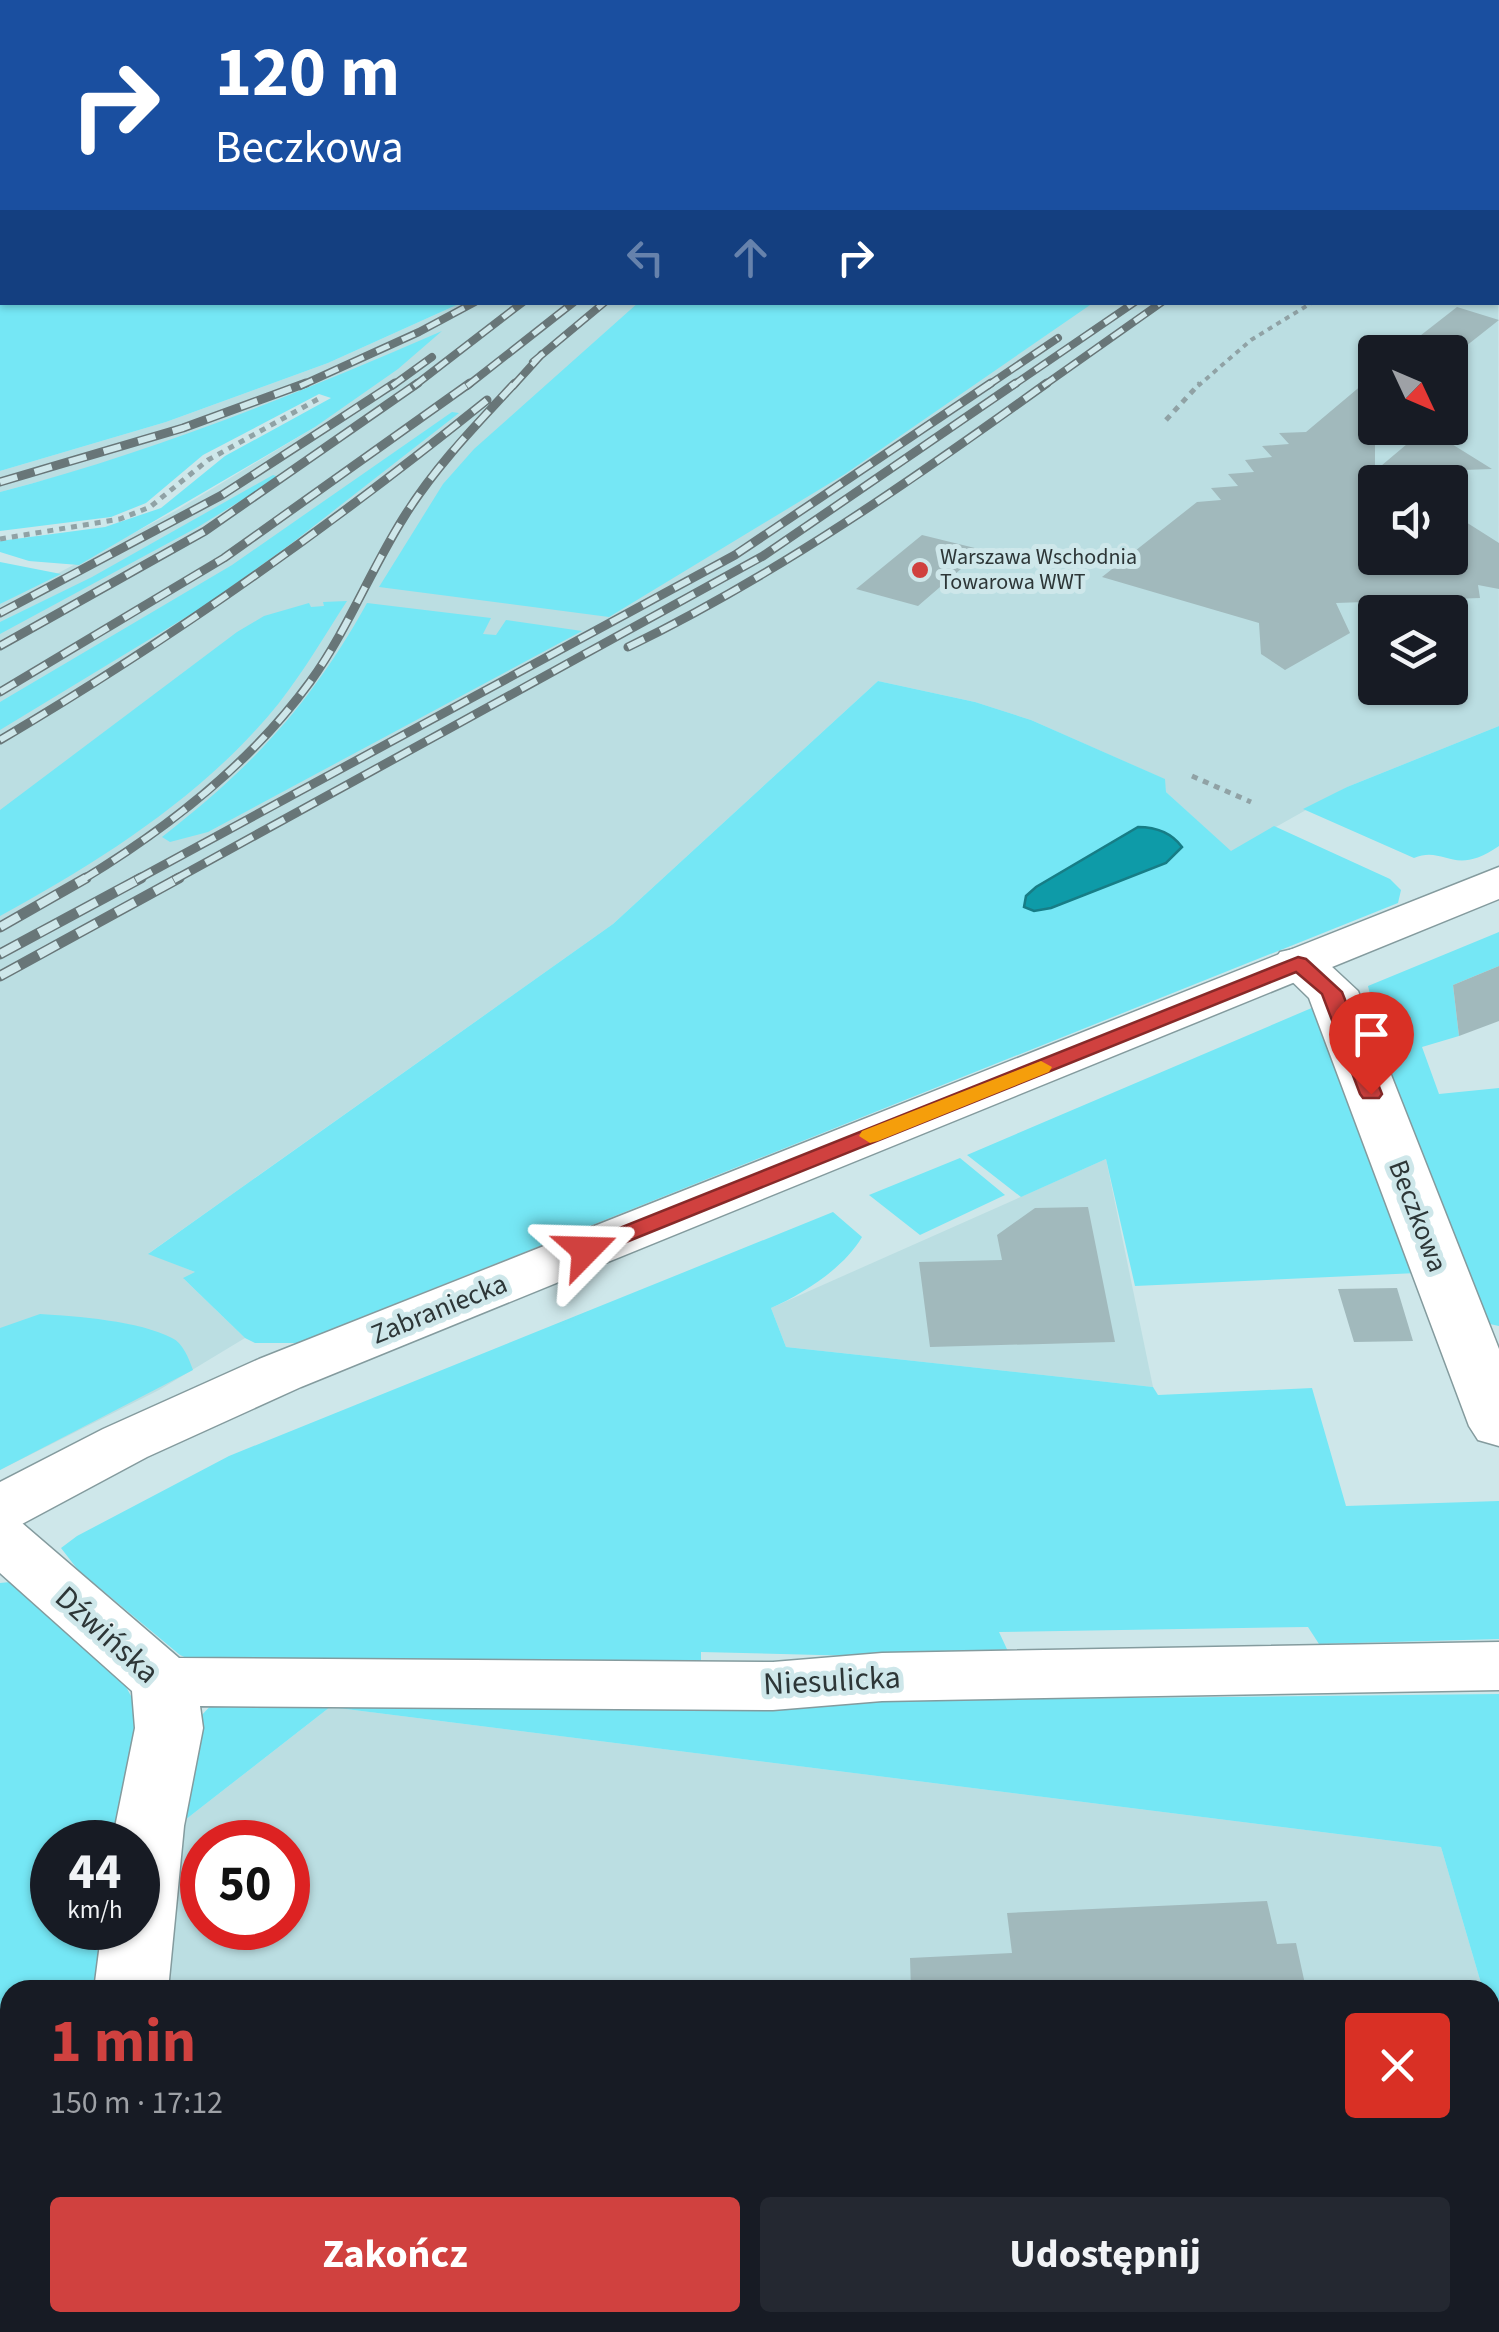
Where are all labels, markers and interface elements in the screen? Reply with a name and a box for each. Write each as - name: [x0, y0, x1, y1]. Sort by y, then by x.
- text: 120 m: [215, 23, 400, 123]
- icon: right: [50, 40, 180, 170]
- text: Beczkowa: [215, 116, 404, 180]
- icon: left: [618, 230, 673, 285]
- icon: ahead: [723, 230, 778, 285]
- icon: right: [828, 230, 883, 285]
- north arrow: [1358, 335, 1468, 445]
- map controls: [1358, 335, 1468, 705]
- button: sound: [1358, 465, 1468, 575]
- place label: Warszawa Wschodnia Towarowa WWT: [940, 541, 1137, 598]
- marker: Warszawa Wschodnia Towarowa WWT: [909, 559, 931, 581]
- button: layers: [1358, 595, 1468, 705]
- pin: [1329, 992, 1414, 1095]
- icon: arrive: [1344, 1007, 1399, 1062]
- street label: Beczkowa: [1378, 1154, 1458, 1278]
- position arrow: [534, 1198, 638, 1302]
- street label: Zabraniecka: [365, 1263, 513, 1355]
- street label: Dźwińska: [45, 1576, 169, 1694]
- street label: Niesulicka: [762, 1654, 902, 1708]
- speed limit sign: 50: [180, 1820, 310, 1950]
- text: 44: [69, 1837, 121, 1908]
- text: km/h: [67, 1892, 123, 1928]
- text: 1 min: [50, 2000, 196, 2085]
- button: close: [1345, 2013, 1450, 2118]
- text: 150 m · 17:12: [50, 2080, 223, 2126]
- button: Zakończ: [50, 2197, 740, 2312]
- button: Udostępnij: [760, 2197, 1450, 2312]

